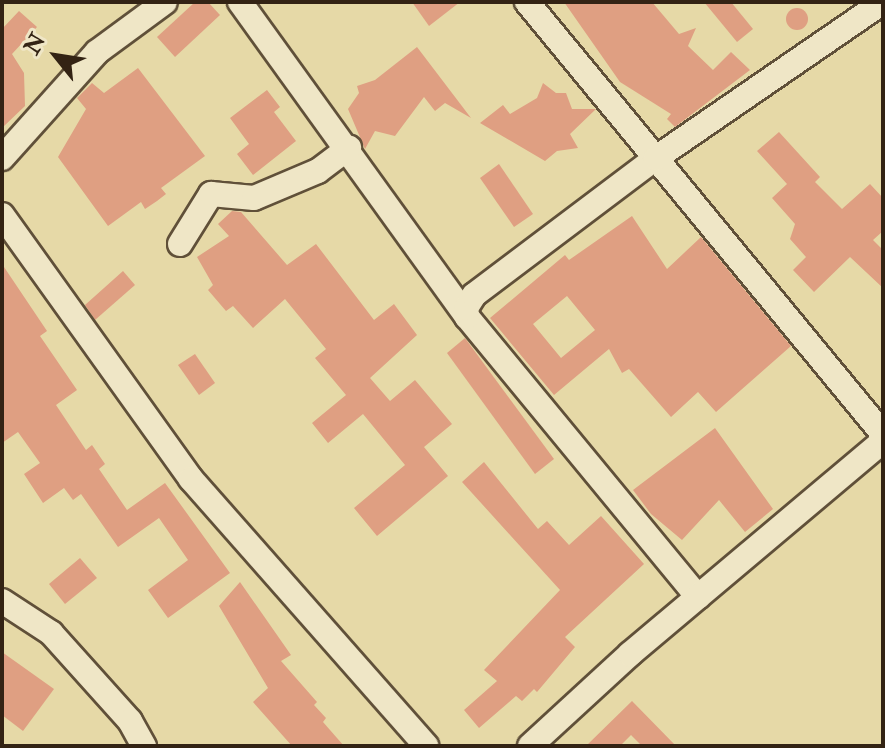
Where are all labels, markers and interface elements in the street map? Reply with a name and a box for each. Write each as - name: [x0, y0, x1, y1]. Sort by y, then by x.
- north arrow: [16, 16, 96, 96]
- text: N: [18, 28, 52, 60]

